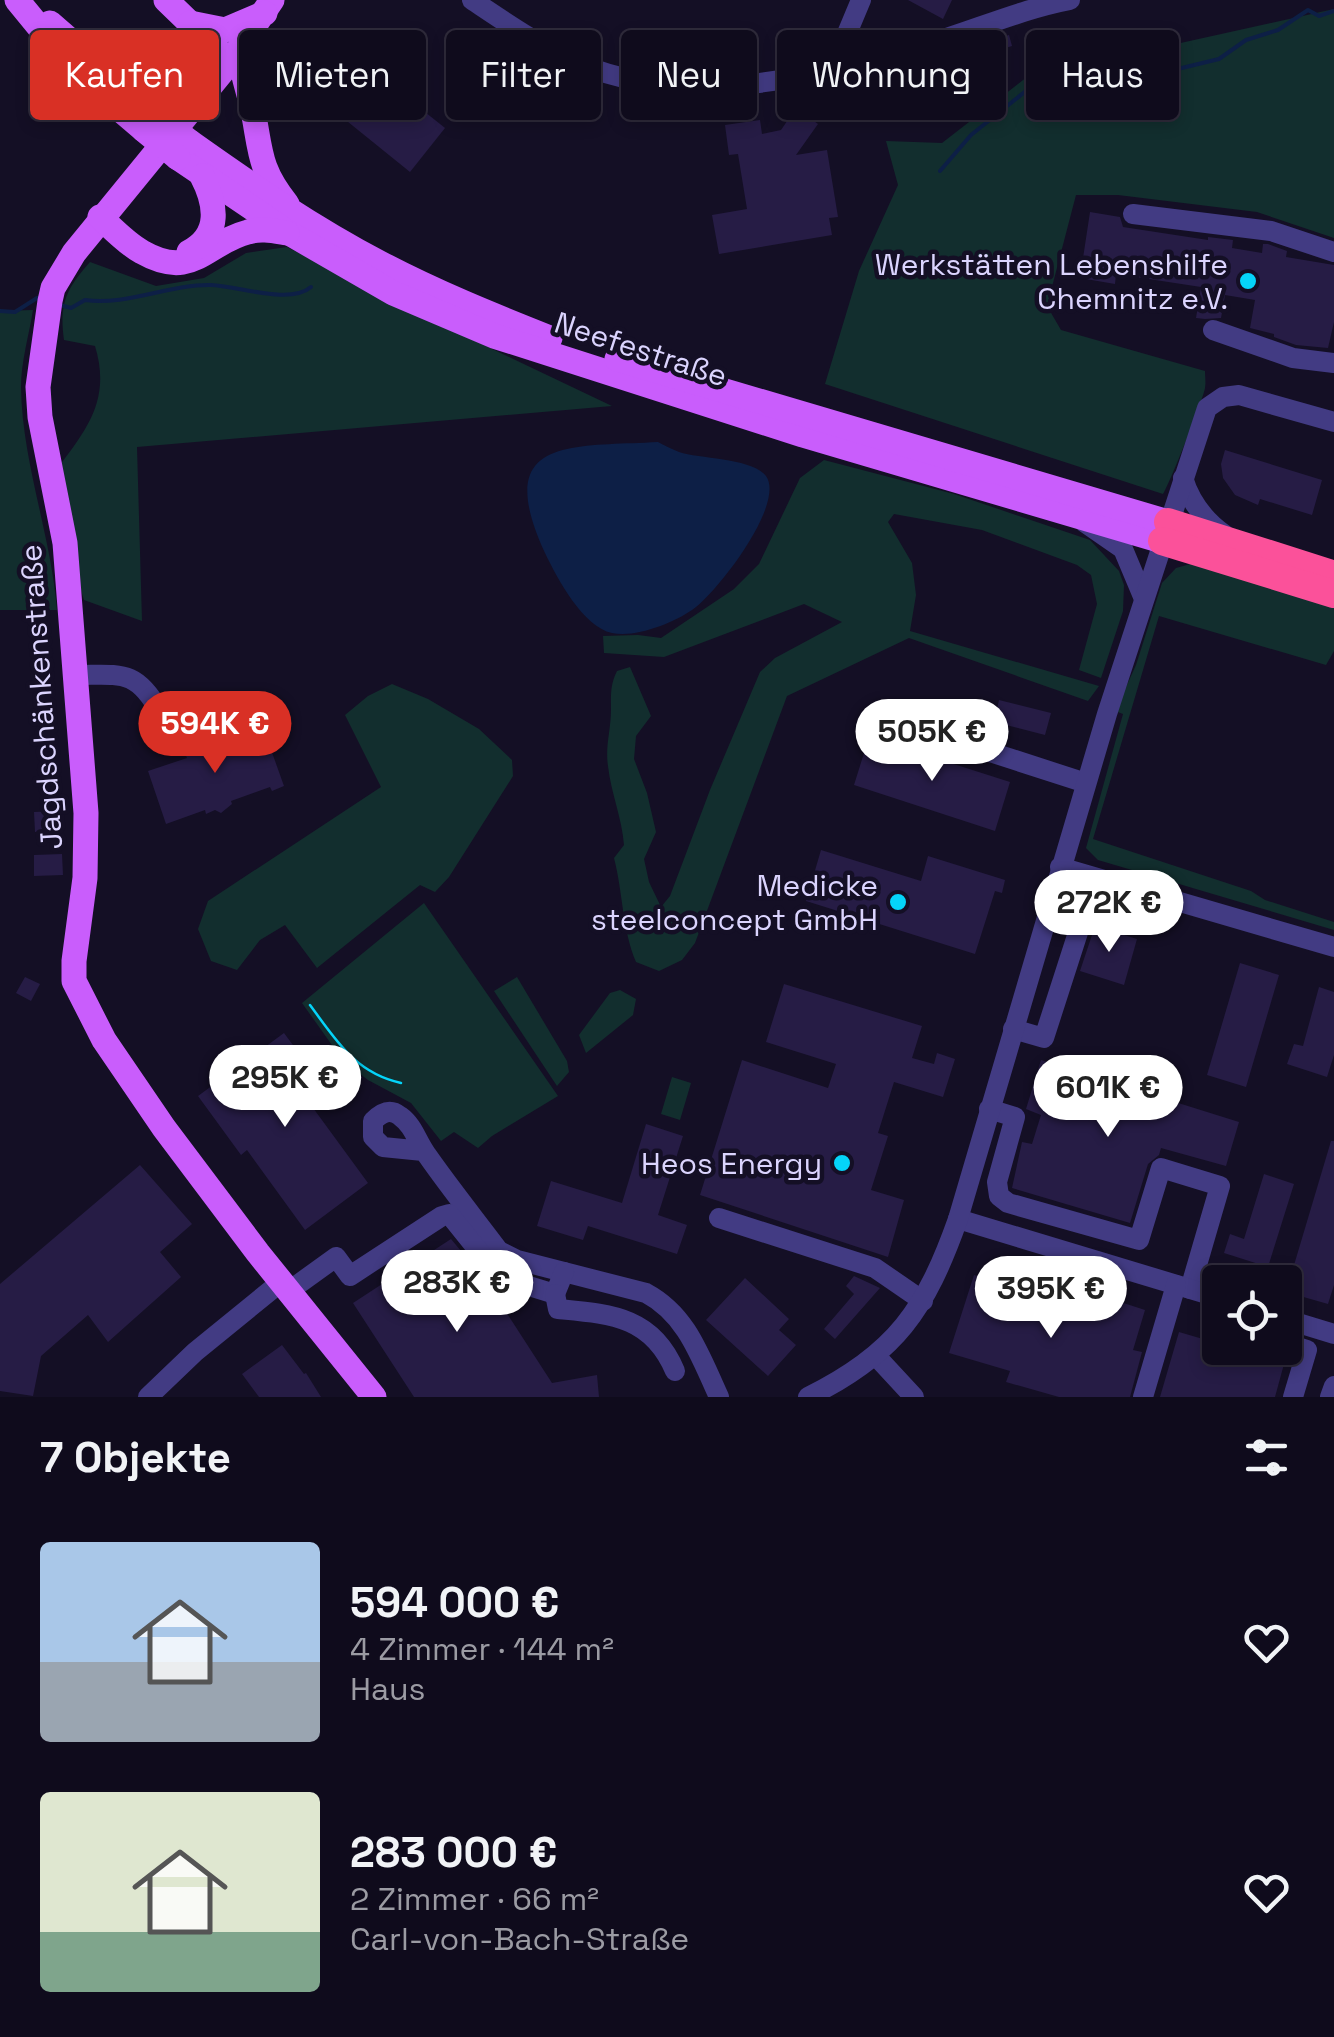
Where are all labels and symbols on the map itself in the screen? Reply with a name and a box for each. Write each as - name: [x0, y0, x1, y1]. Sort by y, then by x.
- place label: Werkstätten Lebenshilfe Chemnitz e.V.: [875, 245, 1228, 318]
- marker: Werkstätten Lebenshilfe Chemnitz e.V.: [1237, 270, 1259, 292]
- street label: Neefestraße: [550, 303, 732, 395]
- street label: Jagdschänkenstraße: [11, 543, 71, 851]
- pin: 594K €: [134, 691, 296, 776]
- pin: 505K €: [851, 699, 1013, 784]
- place label: Medicke steelconcept GmbH: [591, 866, 878, 939]
- pin: 272K €: [1028, 870, 1190, 955]
- marker: Medicke steelconcept GmbH: [887, 891, 909, 913]
- pin: 295K €: [204, 1045, 366, 1130]
- pin: 601K €: [1027, 1055, 1189, 1140]
- place label: Heos Energy: [641, 1144, 822, 1183]
- marker: Heos Energy: [831, 1152, 853, 1174]
- pin: 283K €: [376, 1250, 538, 1335]
- pin: 395K €: [970, 1256, 1132, 1341]

